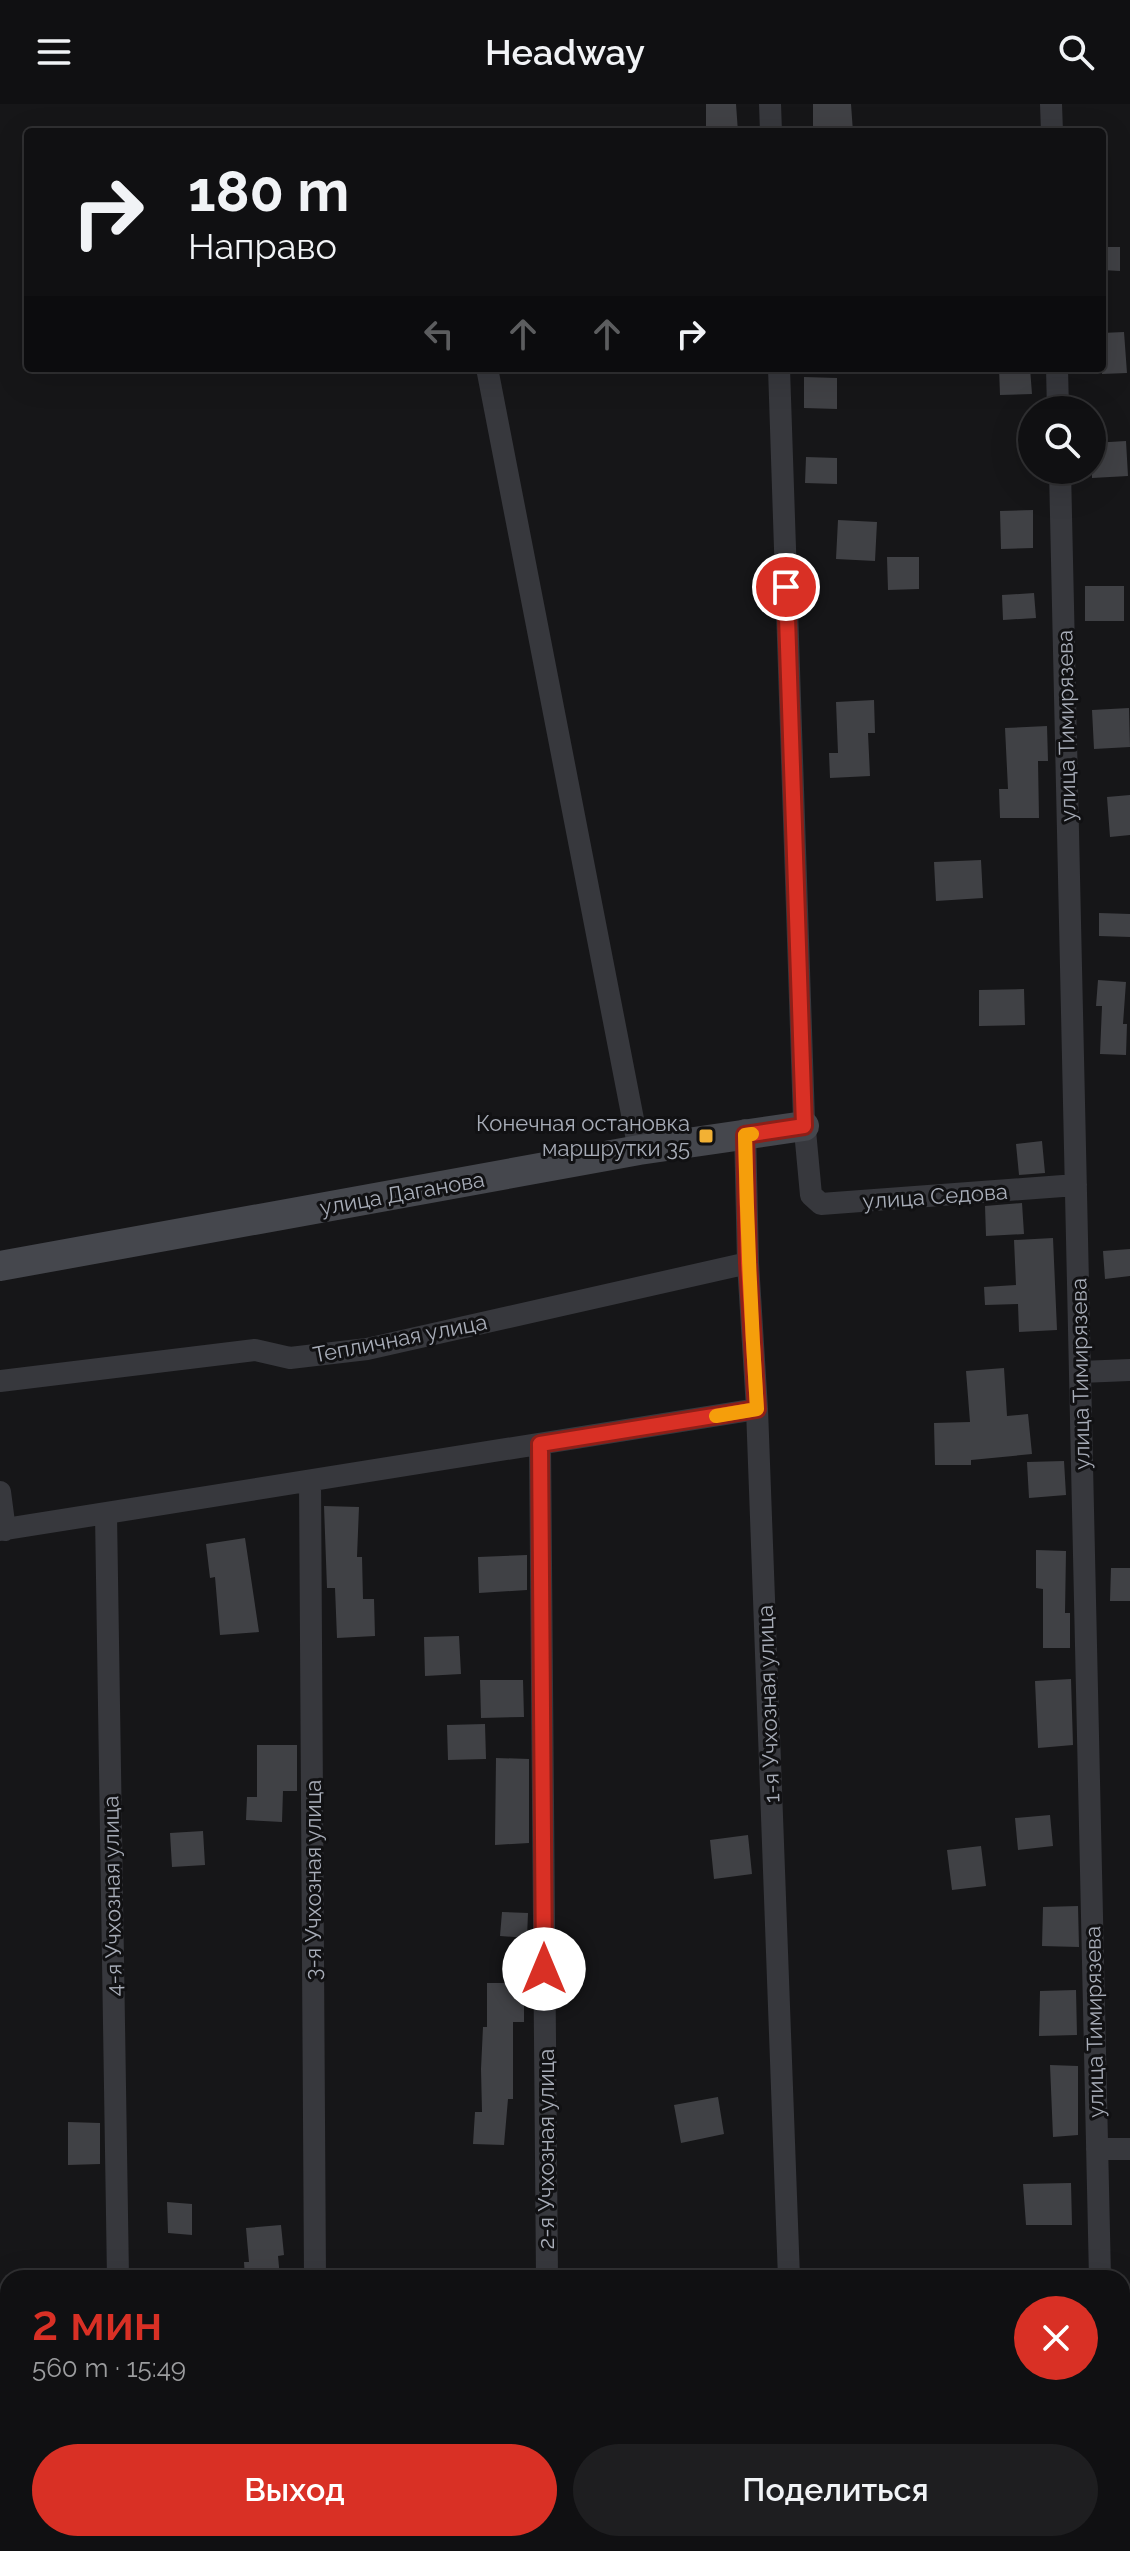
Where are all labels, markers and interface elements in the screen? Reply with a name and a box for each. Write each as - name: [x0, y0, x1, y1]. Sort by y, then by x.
- icon: menu: [32, 30, 76, 74]
- icon: search: [1054, 30, 1098, 74]
- text: Headway: [485, 31, 645, 73]
- text: 180 m: [188, 158, 349, 224]
- icon: right: [56, 160, 160, 264]
- text: Направо: [188, 225, 337, 267]
- icon: left: [417, 312, 461, 356]
- icon: ahead: [501, 312, 545, 356]
- icon: ahead: [585, 312, 629, 356]
- icon: right: [669, 312, 713, 356]
- map controls: [1018, 396, 1106, 484]
- button: search: [1018, 396, 1106, 484]
- pin: [752, 553, 820, 621]
- icon: arrive: [764, 565, 808, 609]
- street label: улица Тимирязева: [1051, 630, 1081, 822]
- place label: Конечная остановка маршрутки 35: [476, 1110, 690, 1161]
- marker: Конечная остановка маршрутки 35: [697, 1127, 715, 1145]
- street label: улица Даганова: [318, 1166, 486, 1220]
- street label: улица Седова: [862, 1178, 1008, 1214]
- street label: улица Тимирязева: [1065, 1278, 1095, 1470]
- street label: Тепличная улица: [311, 1308, 489, 1368]
- street label: 1-я Учхозная улица: [752, 1605, 784, 1803]
- street label: 3-я Учхозная улица: [300, 1780, 326, 1980]
- street label: 4-я Учхозная улица: [97, 1795, 127, 1997]
- street label: улица Тимирязева: [1079, 1926, 1109, 2118]
- position arrow: [502, 1927, 586, 2011]
- street label: 2-я Учхозная улица: [533, 2049, 559, 2249]
- text: 2 мин: [32, 2295, 162, 2351]
- button: close: [1014, 2296, 1098, 2380]
- text: 560 m · 15:49: [32, 2353, 186, 2383]
- button: Выход: [32, 2444, 557, 2536]
- button: Поделиться: [573, 2444, 1098, 2536]

